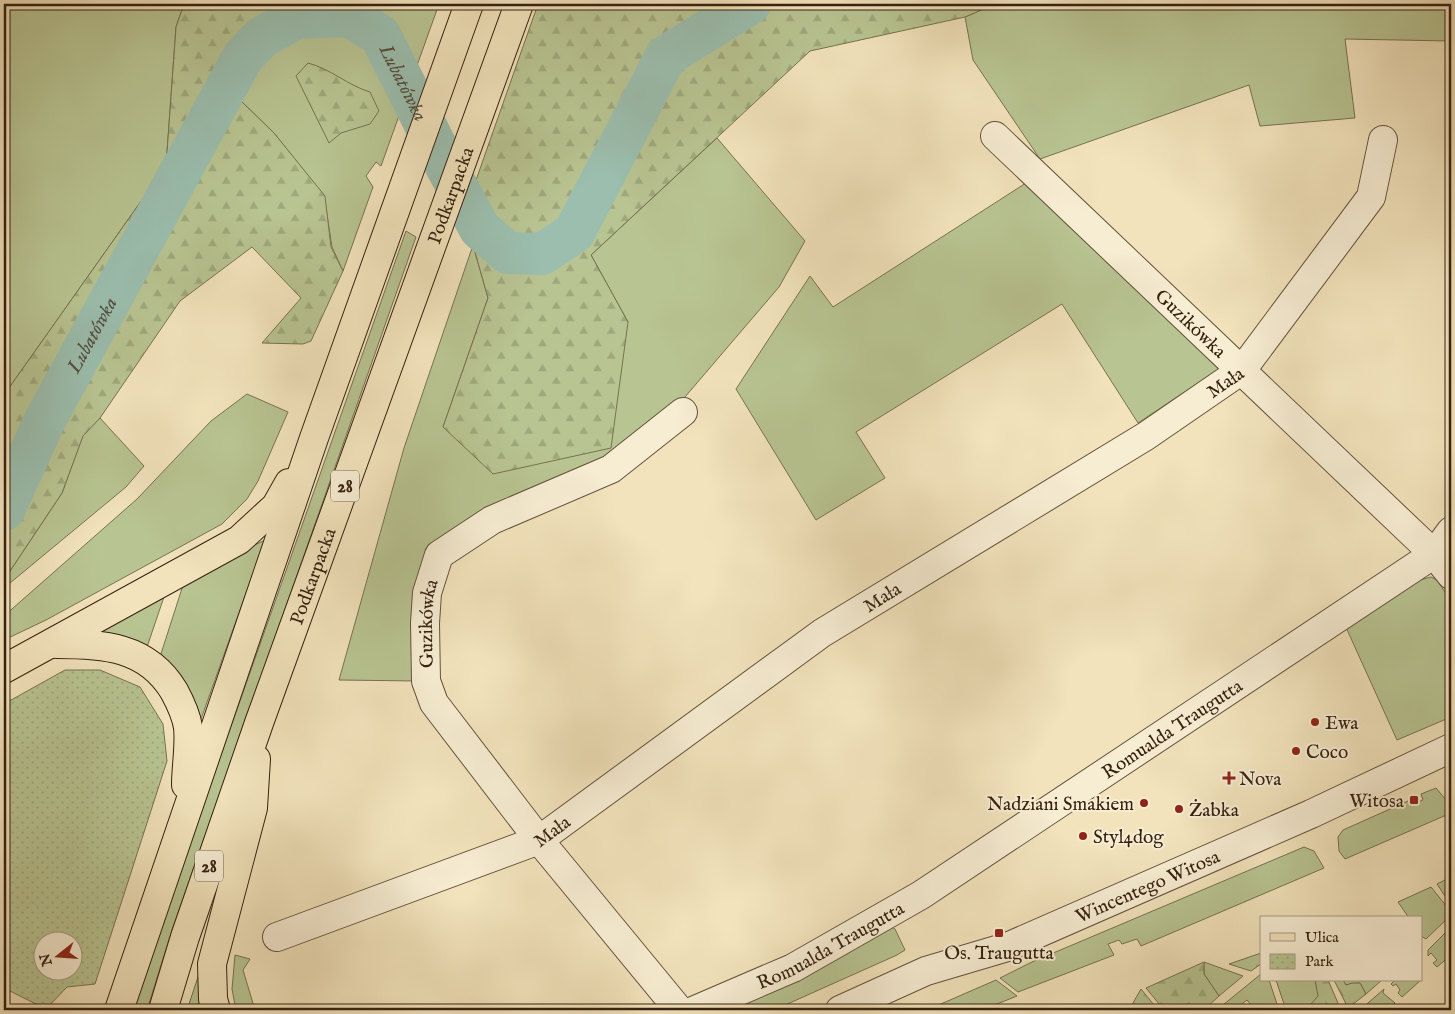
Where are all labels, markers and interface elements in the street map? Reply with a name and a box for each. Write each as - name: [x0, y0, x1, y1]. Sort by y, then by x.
- water label: Lubatówka: [372, 39, 432, 126]
- street label: Podkarpacka: [423, 143, 481, 248]
- street label: Guzikówka: [1149, 285, 1231, 364]
- water label: Lubatówka: [62, 293, 124, 379]
- street label: Mała: [1203, 362, 1250, 404]
- road number: 28: [331, 471, 359, 502]
- street label: Podkarpacka: [286, 524, 343, 628]
- street label: Guzikówka: [415, 575, 445, 668]
- street label: Mała: [860, 577, 907, 619]
- street label: Romualda Traugutta: [1098, 674, 1248, 785]
- place label: Ewa: [1325, 712, 1359, 736]
- marker: Ewa: [1309, 716, 1321, 728]
- place label: Coco: [1306, 741, 1348, 765]
- marker: Coco: [1290, 745, 1302, 757]
- place label: Nova: [1239, 768, 1282, 792]
- marker: Nova: [1223, 772, 1235, 784]
- place label: Witosa: [1349, 790, 1405, 814]
- place label: Nadziani Smakiem: [987, 793, 1134, 817]
- marker: Witosa: [1408, 794, 1420, 806]
- marker: Nadziani Smakiem: [1138, 797, 1150, 809]
- place label: Żabka: [1189, 799, 1240, 823]
- marker: Żabka: [1173, 803, 1185, 815]
- street label: Mała: [530, 811, 576, 854]
- place label: Styl4dog: [1093, 826, 1164, 850]
- marker: Styl4dog: [1077, 830, 1089, 842]
- street label: Wincentego Witosa: [1072, 845, 1225, 930]
- road number: 28: [195, 850, 223, 881]
- street label: Romualda Traugutta: [754, 897, 909, 996]
- legend: [1260, 916, 1422, 982]
- marker: Os. Traugutta: [993, 927, 1005, 939]
- text: Ulica: [1305, 928, 1339, 947]
- north arrow: [32, 932, 82, 982]
- place label: Os. Traugutta: [944, 942, 1055, 966]
- text: N: [36, 951, 57, 969]
- text: Park: [1305, 952, 1335, 971]

